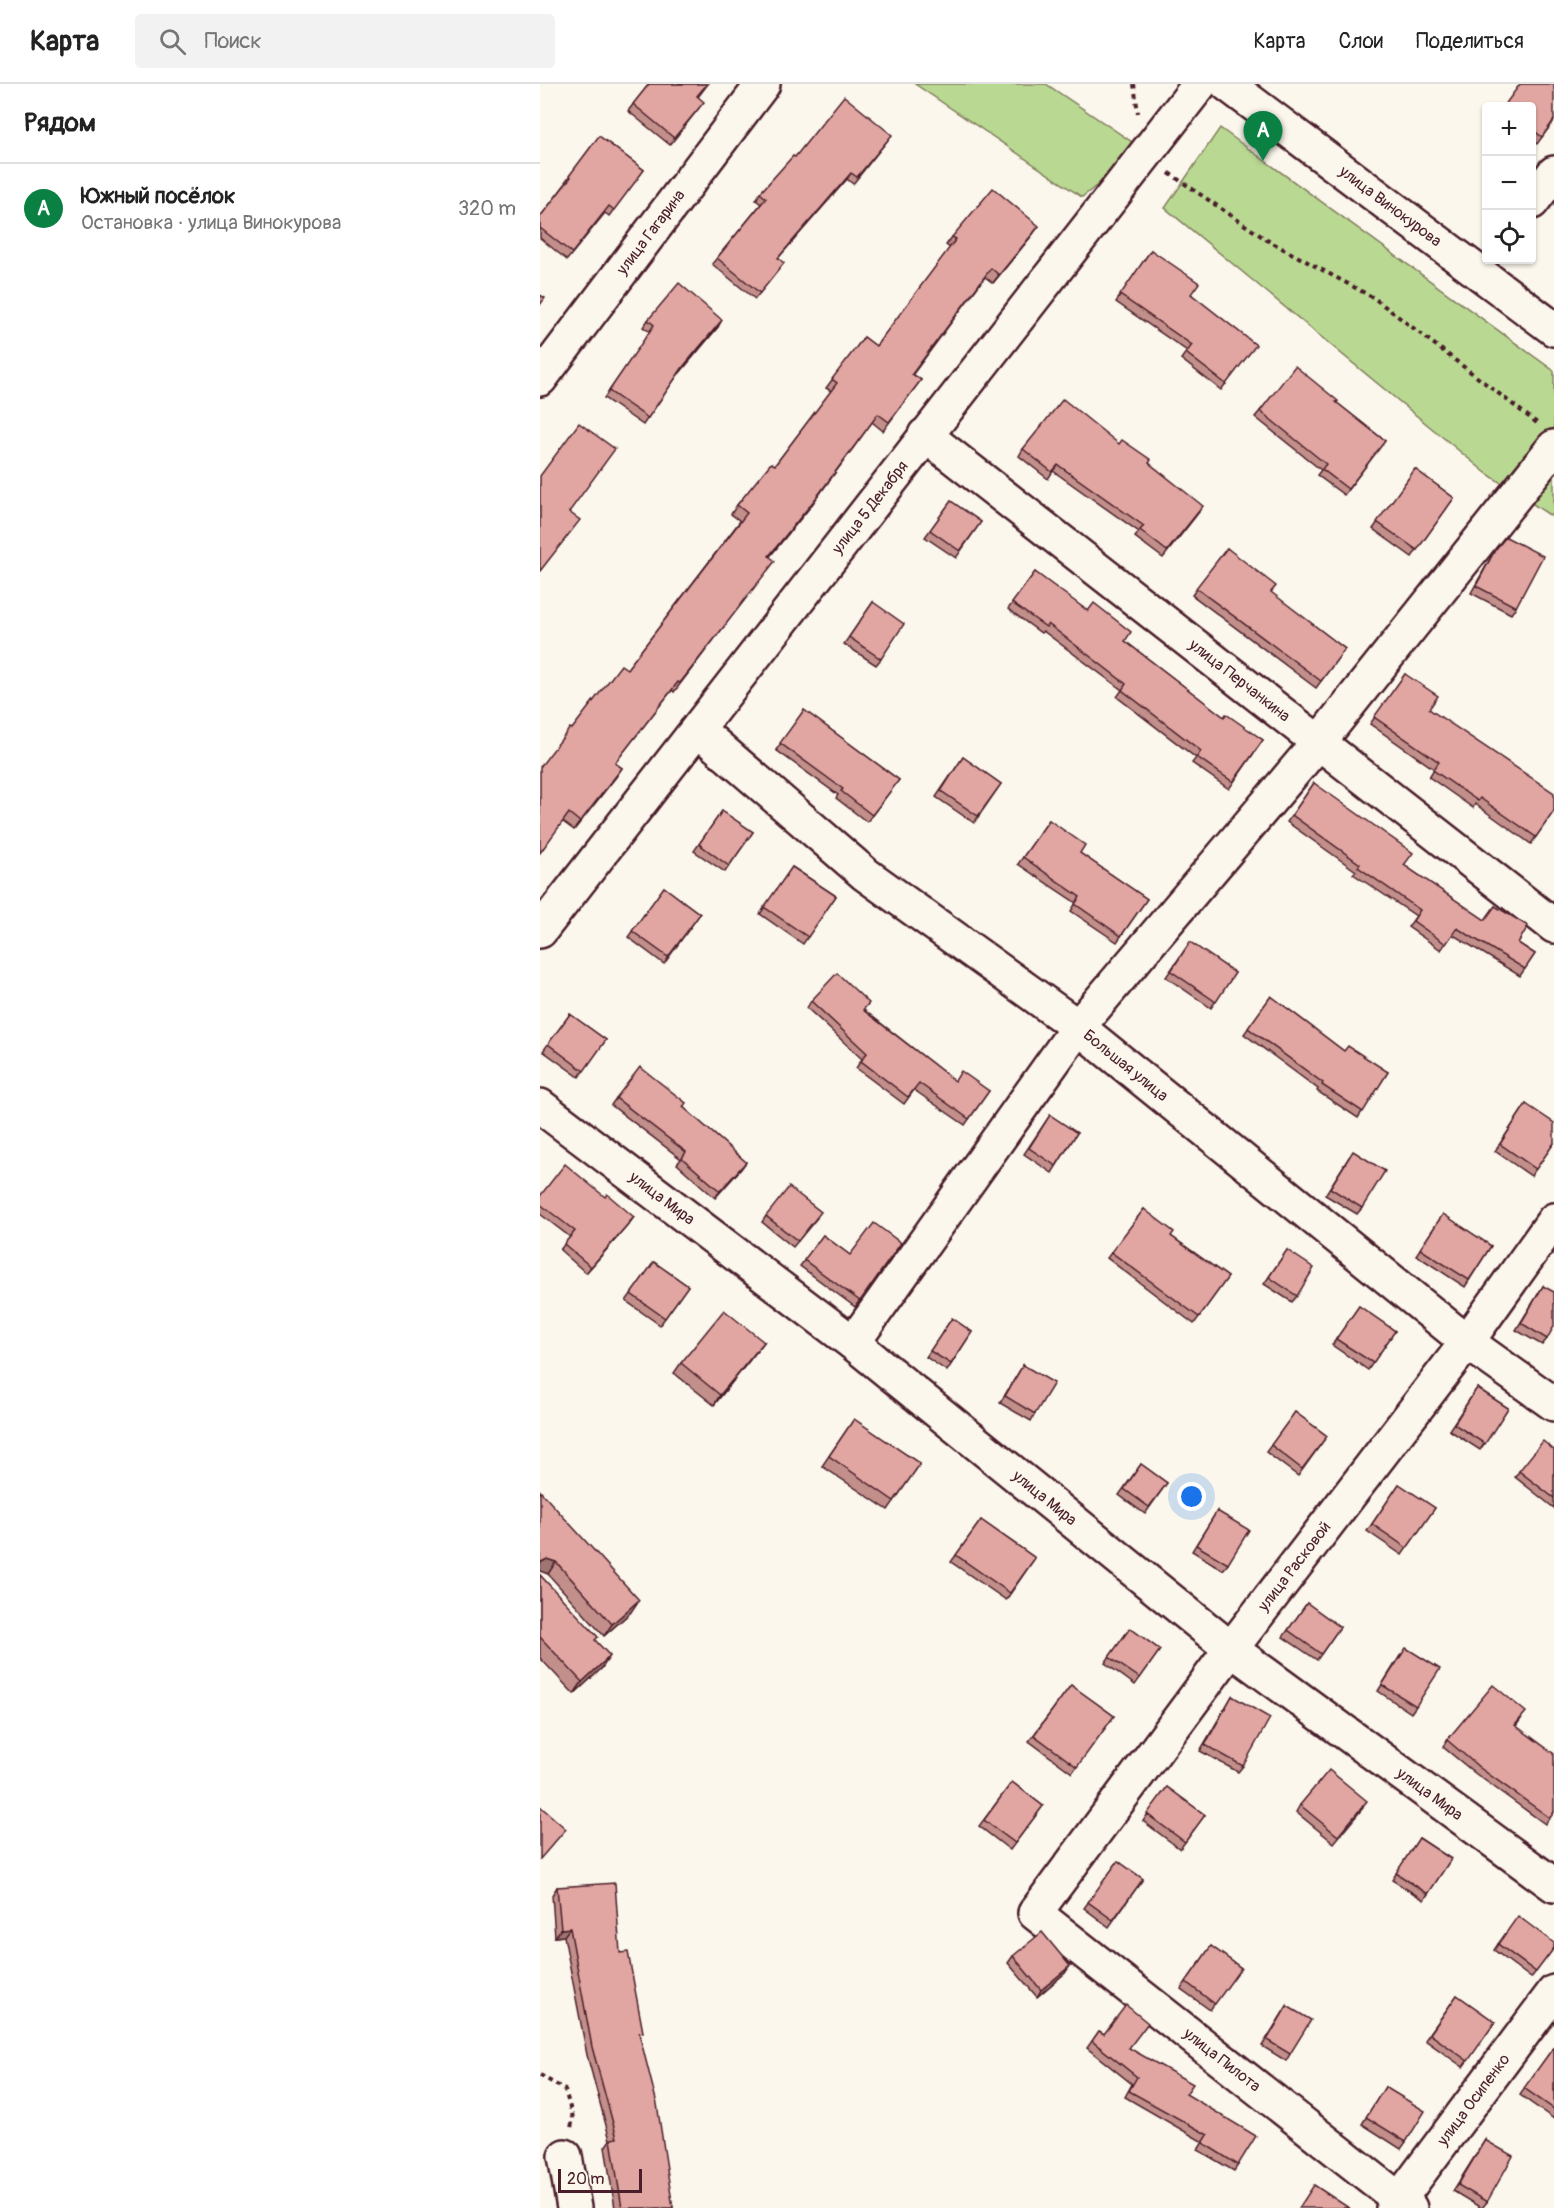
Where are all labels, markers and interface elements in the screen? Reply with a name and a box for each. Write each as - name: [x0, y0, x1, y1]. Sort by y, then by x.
- search box: [135, 14, 555, 68]
- text: Карта: [30, 24, 99, 59]
- icon: search: [156, 25, 189, 58]
- text: Поиск: [204, 27, 262, 55]
- text: Карта: [1253, 28, 1305, 55]
- text: Слои: [1338, 28, 1383, 55]
- text: Поделиться: [1416, 28, 1524, 55]
- map controls: [1482, 102, 1536, 264]
- button: +: [1482, 102, 1536, 156]
- text: Рядом: [24, 107, 96, 139]
- pin: A: [1244, 112, 1282, 161]
- button: −: [1482, 156, 1536, 210]
- street label: улица Винокурова: [1334, 161, 1445, 251]
- text: Южный посёлок: [81, 182, 235, 210]
- street label: улица Гагарина: [612, 186, 690, 280]
- text: A: [37, 196, 50, 221]
- text: 320 m: [458, 196, 516, 221]
- text: Остановка · улица Винокурова: [81, 210, 341, 235]
- button: locate: [1482, 210, 1536, 264]
- street label: улица 5 Декабря: [827, 457, 913, 559]
- street label: улица Перчанкина: [1184, 634, 1294, 726]
- street label: Большая улица: [1079, 1025, 1172, 1106]
- street label: улица Мира: [624, 1167, 699, 1230]
- street label: улица Мира: [1007, 1465, 1081, 1530]
- your location: [1177, 1482, 1206, 1511]
- street label: улица Расковой: [1253, 1518, 1335, 1616]
- street label: улица Мира: [1392, 1763, 1467, 1825]
- street label: улица Пилота: [1179, 2023, 1265, 2096]
- street label: улица Осипенко: [1432, 2049, 1515, 2151]
- scale bar: [558, 2166, 642, 2194]
- text: 20 m: [567, 2169, 605, 2189]

